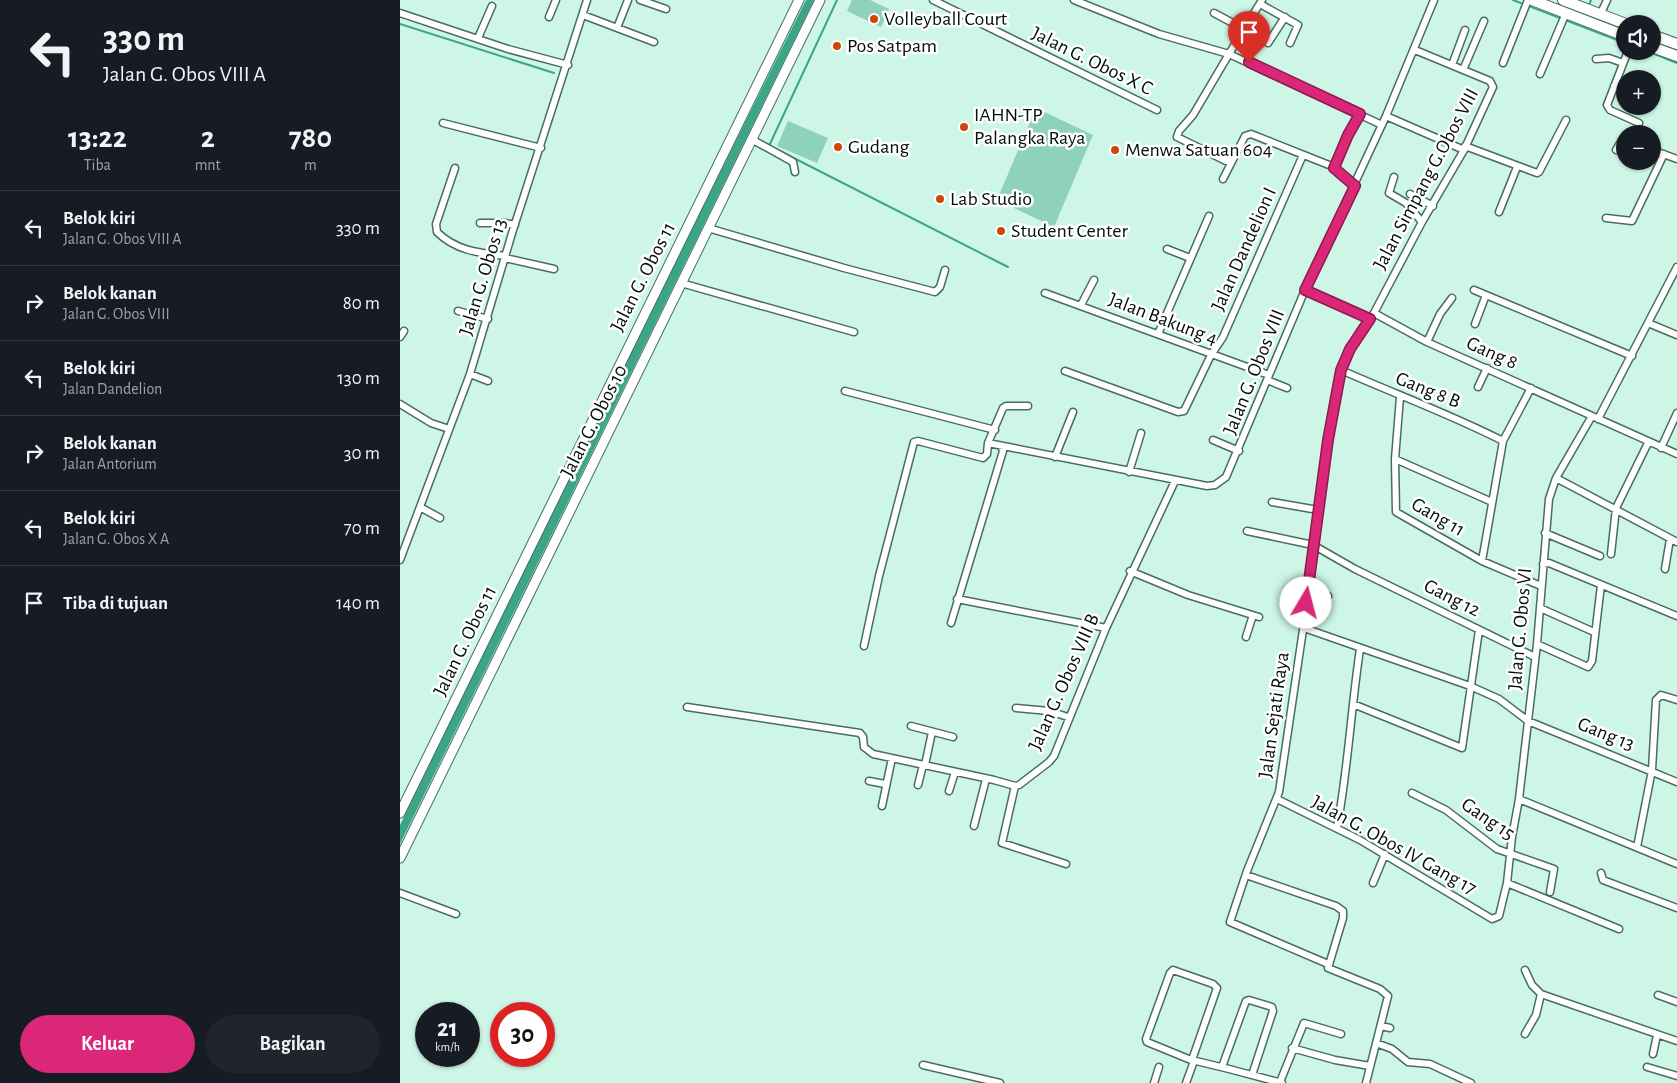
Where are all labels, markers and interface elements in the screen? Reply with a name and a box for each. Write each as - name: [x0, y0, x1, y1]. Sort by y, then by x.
- place label: Volleyball Court: [884, 9, 1008, 29]
- pin: [1228, 11, 1270, 62]
- marker: Volleyball Court: [868, 13, 880, 25]
- map controls: [1616, 15, 1661, 170]
- button: sound: [1616, 15, 1661, 60]
- icon: arrive: [1235, 18, 1263, 46]
- icon: left: [20, 20, 85, 85]
- text: 330 m: [103, 22, 185, 57]
- street label: Jalan G. Obos X C: [1028, 23, 1156, 99]
- place label: Pos Satpam: [847, 36, 937, 56]
- marker: Pos Satpam: [831, 40, 843, 52]
- text: Jalan G. Obos VIII A: [103, 63, 266, 85]
- button: +: [1616, 70, 1661, 115]
- street label: Jalan Simpang G.Obos VIII: [1370, 85, 1482, 273]
- place label: IAHN-TP Palangka Raya: [974, 105, 1086, 148]
- marker: IAHN-TP Palangka Raya: [958, 121, 970, 133]
- text: 13:22: [68, 123, 127, 153]
- text: 2: [201, 123, 215, 153]
- text: 780: [289, 123, 332, 153]
- button: −: [1616, 125, 1661, 170]
- place label: Gudang: [848, 137, 909, 157]
- place label: Menwa Satuan 604: [1125, 140, 1272, 160]
- marker: Gudang: [832, 141, 844, 153]
- marker: Menwa Satuan 604: [1109, 144, 1121, 156]
- text: Tiba: [84, 157, 111, 173]
- text: mnt: [195, 157, 221, 173]
- text: m: [304, 157, 317, 173]
- street label: Jalan Dandelion I: [1208, 184, 1280, 314]
- place label: Lab Studio: [950, 189, 1032, 209]
- marker: Lab Studio: [934, 193, 946, 205]
- text: Belok kiri: [63, 209, 135, 228]
- icon: left: [20, 214, 48, 242]
- street label: Jalan G. Obos 13: [456, 216, 510, 338]
- text: 330 m: [336, 219, 380, 238]
- street label: Jalan G. Obos 11: [607, 219, 679, 335]
- place label: Student Center: [1011, 221, 1128, 241]
- marker: Student Center: [995, 225, 1007, 237]
- text: Jalan G. Obos VIII A: [63, 231, 182, 247]
- text: Belok kanan: [63, 284, 157, 303]
- icon: right: [20, 289, 48, 317]
- street label: Jalan Bakung 4: [1106, 289, 1220, 349]
- text: 80 m: [343, 294, 380, 313]
- text: Jalan G. Obos VIII: [63, 306, 170, 322]
- street label: Jalan G. Obos VIII: [1220, 306, 1288, 438]
- street label: Gang 8: [1463, 333, 1521, 373]
- text: Belok kiri: [63, 359, 135, 378]
- street label: Jalan G. Obos 10: [557, 361, 631, 481]
- icon: left: [20, 364, 48, 392]
- street label: Gang 8 B: [1393, 368, 1463, 412]
- text: 130 m: [337, 369, 380, 388]
- text: Jalan Dandelion: [63, 381, 162, 397]
- text: Belok kanan: [63, 434, 157, 453]
- icon: right: [20, 439, 48, 467]
- text: 30 m: [344, 444, 380, 463]
- text: Jalan Antorium: [63, 456, 157, 472]
- street label: Gang 11: [1408, 494, 1468, 540]
- text: Belok kiri: [63, 509, 135, 528]
- icon: left: [20, 514, 48, 542]
- text: 70 m: [344, 519, 380, 538]
- text: Jalan G. Obos X A: [63, 531, 169, 547]
- street label: Jalan G. Obos VI: [1505, 567, 1535, 691]
- street label: Gang 12: [1421, 575, 1483, 621]
- position arrow: [1279, 576, 1331, 628]
- street label: Jalan G. Obos 11: [430, 583, 500, 699]
- icon: arrive: [20, 589, 48, 617]
- text: Tiba di tujuan: [63, 594, 168, 613]
- text: 140 m: [336, 594, 380, 613]
- street label: Jalan G. Obos VIII B: [1025, 611, 1103, 753]
- street label: Jalan Sejati Raya: [1255, 651, 1293, 779]
- street label: Gang 13: [1575, 714, 1637, 754]
- street label: Jalan G. Obos IV Gang 17: [1308, 791, 1480, 899]
- street label: Gang 15: [1458, 794, 1518, 844]
- speed limit sign: 30: [490, 1002, 555, 1067]
- button: Keluar: [20, 1015, 195, 1073]
- button: Bagikan: [205, 1015, 380, 1073]
- text: 21: [437, 1016, 458, 1041]
- text: km/h: [435, 1041, 460, 1053]

